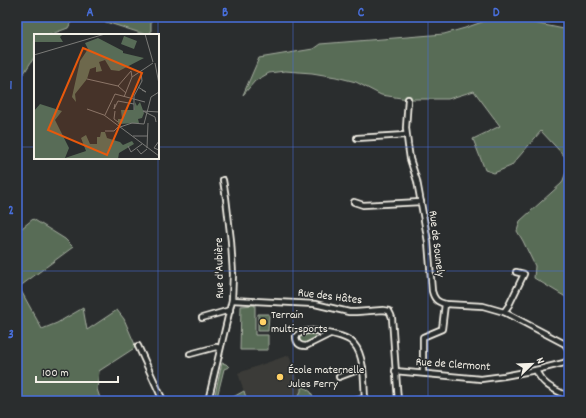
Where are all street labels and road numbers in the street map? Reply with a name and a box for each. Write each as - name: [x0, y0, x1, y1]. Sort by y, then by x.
- street label: Rue de Sounely: [423, 210, 449, 279]
- street label: Rue d'Aubière: [211, 237, 229, 299]
- street label: Rue des Hâtes: [297, 285, 363, 309]
- street label: Rue de Clermont: [415, 354, 491, 376]

